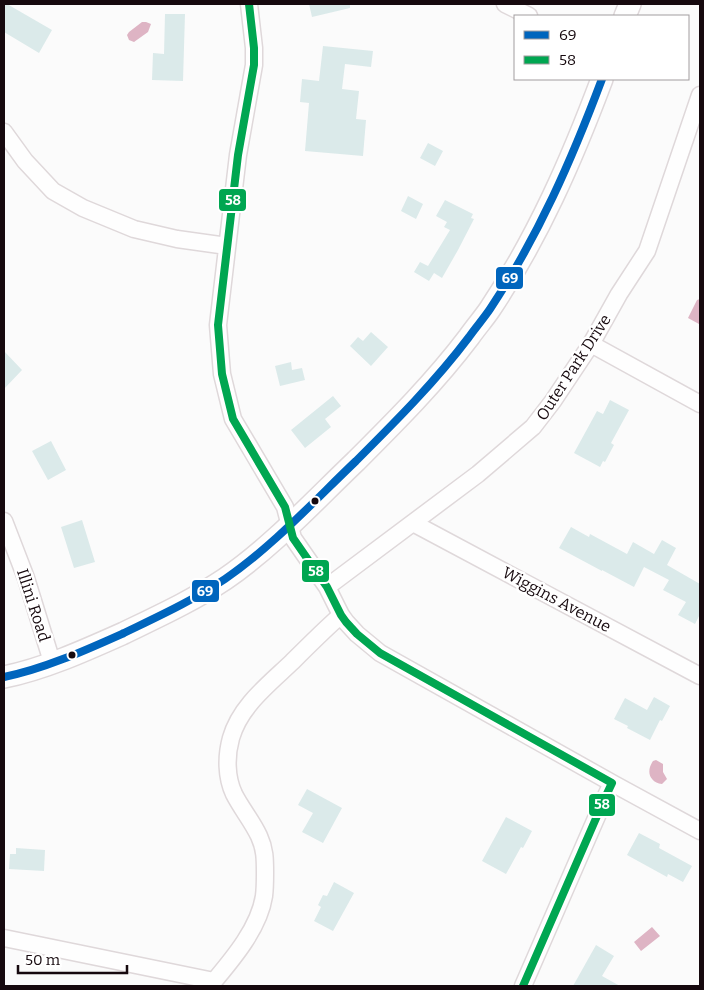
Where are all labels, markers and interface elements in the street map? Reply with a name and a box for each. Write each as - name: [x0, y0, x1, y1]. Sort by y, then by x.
- legend: [514, 15, 689, 80]
- text: 69: [559, 26, 577, 44]
- text: 58: [559, 51, 576, 69]
- line badge: 58: [218, 188, 247, 212]
- text: 58: [225, 192, 241, 209]
- line badge: 69: [495, 266, 524, 290]
- text: 69: [502, 270, 518, 287]
- street label: Outer Park Drive: [532, 311, 615, 424]
- unlabelled marker: [310, 496, 320, 506]
- line badge: 58: [301, 559, 330, 583]
- text: 58: [308, 563, 324, 580]
- street label: Wiggins Avenue: [499, 563, 614, 636]
- street label: Illini Road: [13, 566, 54, 644]
- line badge: 69: [191, 579, 220, 603]
- text: 69: [197, 583, 213, 600]
- unlabelled marker: [67, 650, 77, 660]
- line badge: 58: [588, 793, 616, 817]
- text: 58: [594, 796, 610, 813]
- scale bar: [18, 942, 126, 974]
- text: 50 m: [25, 951, 61, 969]

